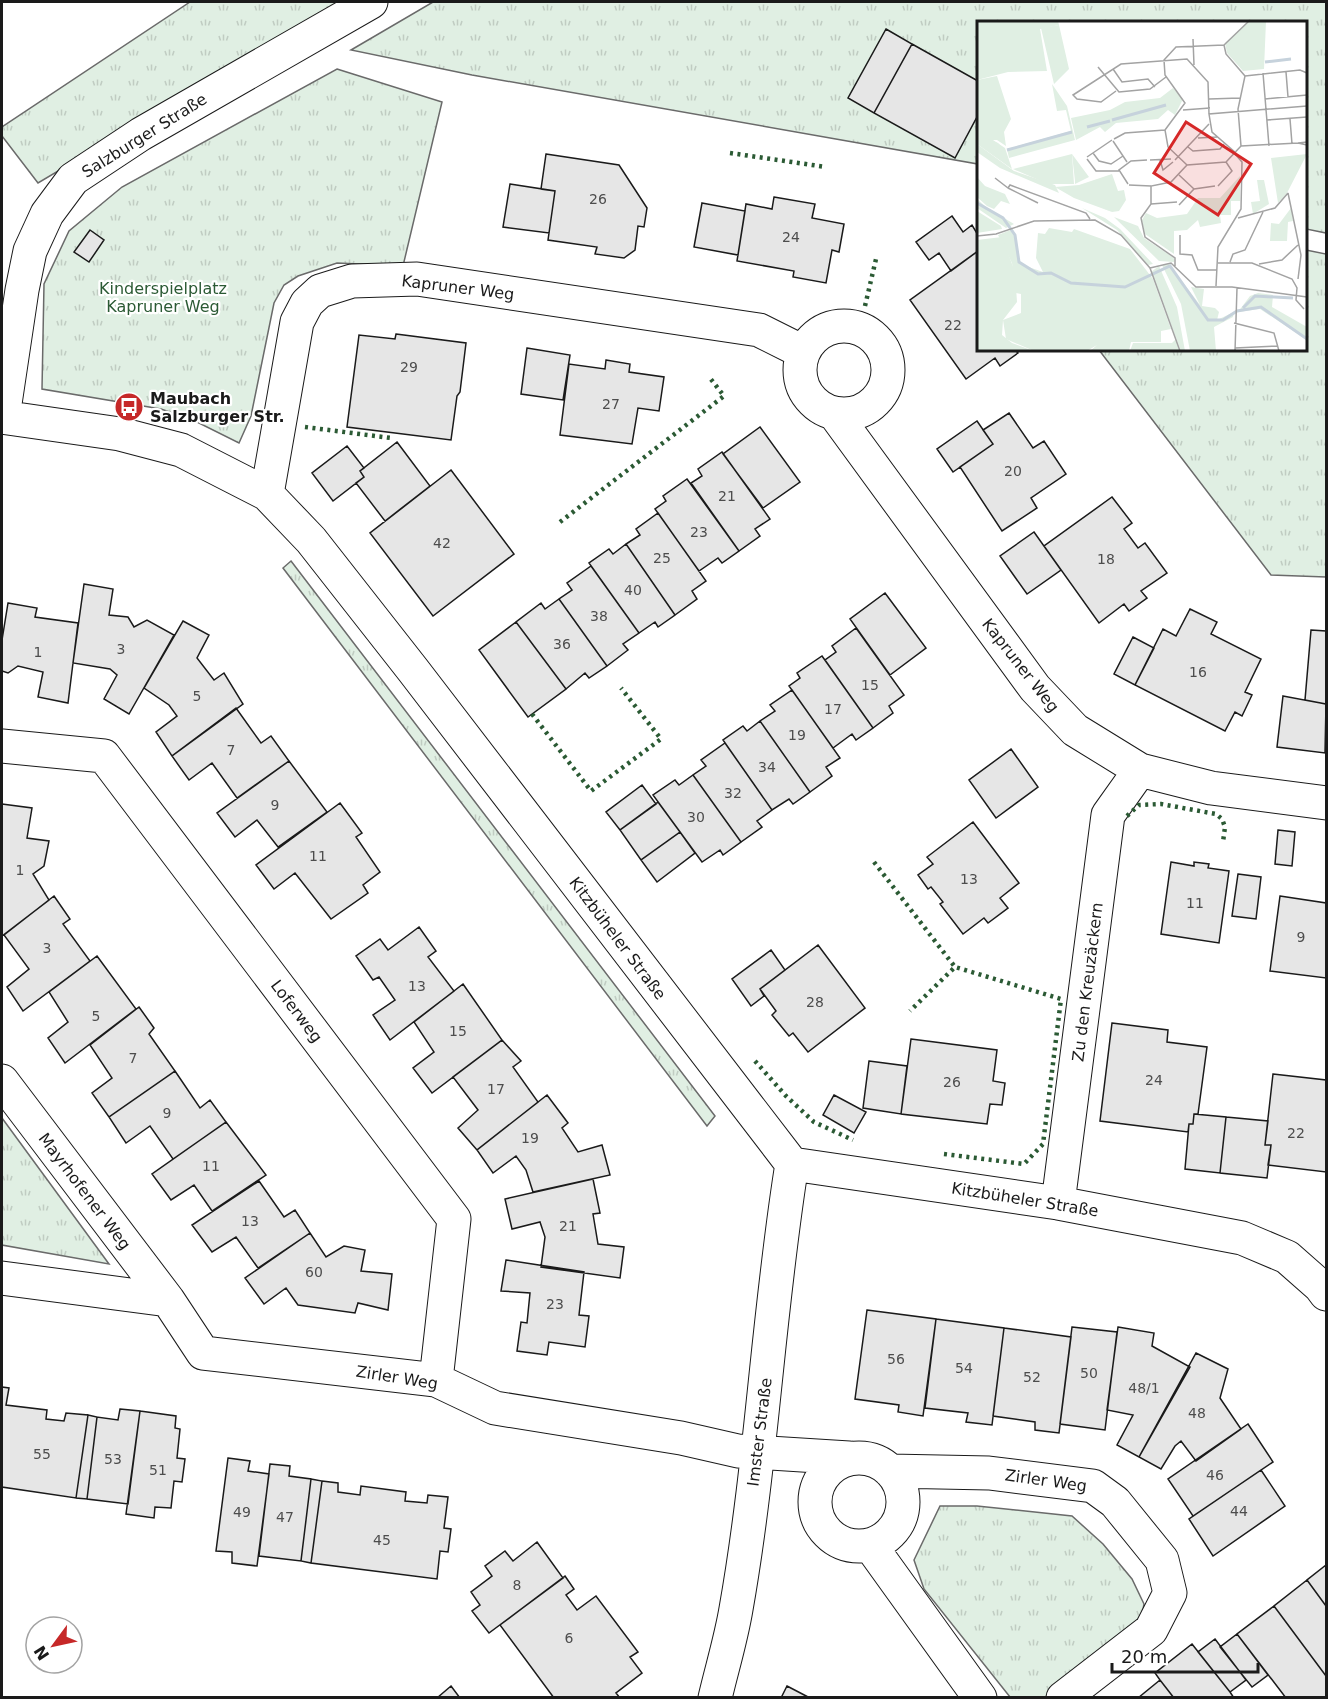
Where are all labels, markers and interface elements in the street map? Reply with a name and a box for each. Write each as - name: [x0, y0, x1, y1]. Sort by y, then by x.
- inset map: [977, 21, 1307, 351]
- street label: Salzburger Straße: [78, 89, 210, 182]
- house number: 26: [589, 191, 607, 207]
- house number: 24: [782, 229, 800, 245]
- street label: Kapruner Weg: [400, 271, 515, 304]
- park label: Kinderspielplatz Kapruner Weg: [99, 279, 227, 316]
- house number: 22: [944, 317, 962, 333]
- house number: 29: [400, 359, 418, 375]
- place label: Maubach Salzburger Str.: [150, 389, 284, 426]
- bus stop icon: Maubach Salzburger Str.: [113, 391, 145, 423]
- house number: 27: [602, 396, 620, 412]
- house number: 20: [1004, 463, 1022, 479]
- house number: 21: [718, 488, 736, 504]
- house number: 23: [690, 524, 708, 540]
- house number: 42: [433, 535, 451, 551]
- house number: 25: [653, 550, 671, 566]
- house number: 18: [1097, 551, 1115, 567]
- house number: 40: [624, 582, 642, 598]
- house number: 38: [590, 608, 608, 624]
- street label: Kapruner Weg: [978, 615, 1063, 716]
- house number: 36: [553, 636, 571, 652]
- house number: 3: [117, 641, 125, 657]
- house number: 1: [34, 644, 42, 660]
- house number: 16: [1189, 664, 1207, 680]
- house number: 15: [861, 677, 879, 693]
- house number: 5: [193, 688, 201, 704]
- house number: 17: [824, 701, 842, 717]
- house number: 19: [788, 727, 806, 743]
- house number: 7: [227, 742, 235, 758]
- house number: 34: [758, 759, 776, 775]
- house number: 32: [724, 785, 742, 801]
- house number: 9: [271, 797, 279, 813]
- house number: 30: [687, 809, 705, 825]
- house number: 11: [309, 848, 327, 864]
- house number: 1: [16, 862, 24, 878]
- house number: 13: [960, 871, 978, 887]
- street label: Kitzbüheler Straße: [565, 873, 670, 1003]
- house number: 11: [1186, 895, 1204, 911]
- street label: Zu den Kreuzäckern: [1068, 901, 1107, 1063]
- house number: 9: [1297, 929, 1305, 945]
- house number: 3: [43, 940, 51, 956]
- street label: Loferweg: [267, 976, 326, 1046]
- house number: 13: [408, 978, 426, 994]
- house number: 28: [806, 994, 824, 1010]
- house number: 5: [92, 1008, 100, 1024]
- house number: 15: [449, 1023, 467, 1039]
- house number: 7: [129, 1050, 137, 1066]
- house number: 24: [1145, 1072, 1163, 1088]
- house number: 26: [943, 1074, 961, 1090]
- house number: 17: [487, 1081, 505, 1097]
- house number: 9: [163, 1105, 171, 1121]
- house number: 22: [1287, 1125, 1305, 1141]
- street label: Mayrhofener Weg: [34, 1129, 135, 1253]
- house number: 19: [521, 1130, 539, 1146]
- house number: 11: [202, 1158, 220, 1174]
- street label: Kitzbüheler Straße: [950, 1178, 1100, 1220]
- house number: 13: [241, 1213, 259, 1229]
- house number: 21: [559, 1218, 577, 1234]
- house number: 60: [305, 1264, 323, 1280]
- house number: 23: [546, 1296, 564, 1312]
- house number: 56: [887, 1351, 905, 1367]
- house number: 54: [955, 1360, 973, 1376]
- street label: Zirler Weg: [355, 1362, 439, 1393]
- house number: 50: [1080, 1365, 1098, 1381]
- house number: 52: [1023, 1369, 1041, 1385]
- street label: Imster Straße: [743, 1377, 776, 1487]
- house number: 48/1: [1128, 1380, 1160, 1396]
- house number: 48: [1188, 1405, 1206, 1421]
- house number: 55: [33, 1446, 51, 1462]
- house number: 53: [104, 1451, 122, 1467]
- house number: 51: [149, 1462, 167, 1478]
- street label: Zirler Weg: [1004, 1465, 1088, 1496]
- house number: 46: [1206, 1467, 1224, 1483]
- house number: 44: [1230, 1503, 1248, 1519]
- house number: 49: [233, 1504, 251, 1520]
- house number: 47: [276, 1509, 294, 1525]
- house number: 45: [373, 1532, 391, 1548]
- house number: 8: [513, 1577, 521, 1593]
- north arrow: [24, 1615, 84, 1675]
- house number: 6: [565, 1630, 574, 1646]
- scale bar: [1112, 1636, 1258, 1674]
- text: N: [30, 1642, 53, 1664]
- text: 20 m: [1121, 1646, 1167, 1667]

